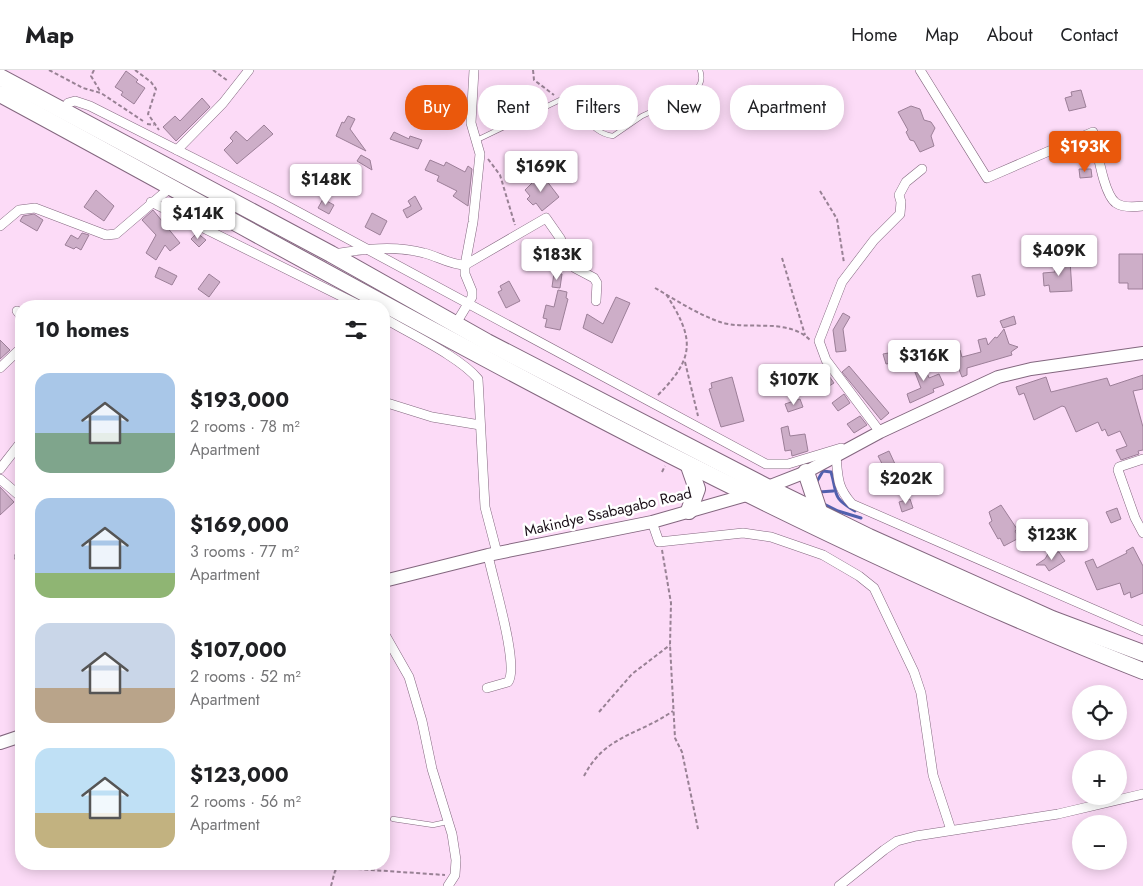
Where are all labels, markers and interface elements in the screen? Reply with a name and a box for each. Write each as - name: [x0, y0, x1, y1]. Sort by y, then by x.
- text: Map: [25, 17, 74, 52]
- text: Home: [851, 22, 897, 48]
- text: Map: [925, 22, 959, 48]
- text: About: [987, 22, 1032, 48]
- text: Contact: [1060, 22, 1118, 48]
- chip: Buy: [405, 85, 468, 130]
- chip: Rent: [478, 85, 548, 130]
- chip: Filters: [558, 85, 638, 130]
- chip: New: [648, 85, 720, 130]
- chip: Apartment: [730, 85, 844, 130]
- pin: $193K: [1050, 131, 1120, 173]
- text: $193K: [1060, 135, 1110, 158]
- pin: $169K: [506, 150, 576, 193]
- text: $169K: [516, 155, 566, 178]
- pin: $148K: [291, 164, 361, 206]
- text: $148K: [301, 168, 351, 191]
- pin: $414K: [163, 198, 233, 240]
- text: $414K: [172, 202, 224, 225]
- pin: $409K: [1024, 234, 1094, 277]
- pin: $183K: [522, 238, 592, 281]
- text: $409K: [1032, 239, 1086, 262]
- text: $183K: [532, 243, 582, 266]
- text: 10 homes: [35, 315, 129, 345]
- icon: filters: [342, 316, 370, 344]
- pin: $316K: [889, 340, 959, 382]
- text: $316K: [899, 344, 949, 367]
- pin: $107K: [759, 364, 829, 406]
- text: $107K: [769, 368, 819, 391]
- text: $193,000: [190, 385, 289, 415]
- icon: home: [75, 393, 135, 453]
- text: 2 rooms · 78 m²: [190, 415, 300, 438]
- text: Apartment: [190, 438, 260, 461]
- pin: $202K: [871, 462, 941, 505]
- text: $202K: [880, 467, 932, 490]
- street label: Makindye Ssabagabo Road: [522, 482, 694, 542]
- text: $169,000: [190, 510, 289, 540]
- icon: home: [75, 518, 135, 578]
- pin: $123K: [1017, 518, 1087, 561]
- text: $123K: [1027, 523, 1077, 546]
- text: 3 rooms · 77 m²: [190, 540, 299, 563]
- text: Apartment: [190, 563, 260, 586]
- text: $107,000: [190, 635, 287, 665]
- icon: home: [75, 643, 135, 703]
- text: 2 rooms · 52 m²: [190, 665, 301, 688]
- map controls: [1072, 685, 1127, 870]
- button: locate: [1072, 685, 1127, 740]
- text: Apartment: [190, 688, 260, 711]
- button: +: [1072, 750, 1127, 805]
- text: $123,000: [190, 760, 289, 790]
- icon: home: [75, 768, 135, 828]
- text: 2 rooms · 56 m²: [190, 790, 301, 813]
- text: Apartment: [190, 813, 260, 836]
- button: −: [1072, 815, 1127, 870]

